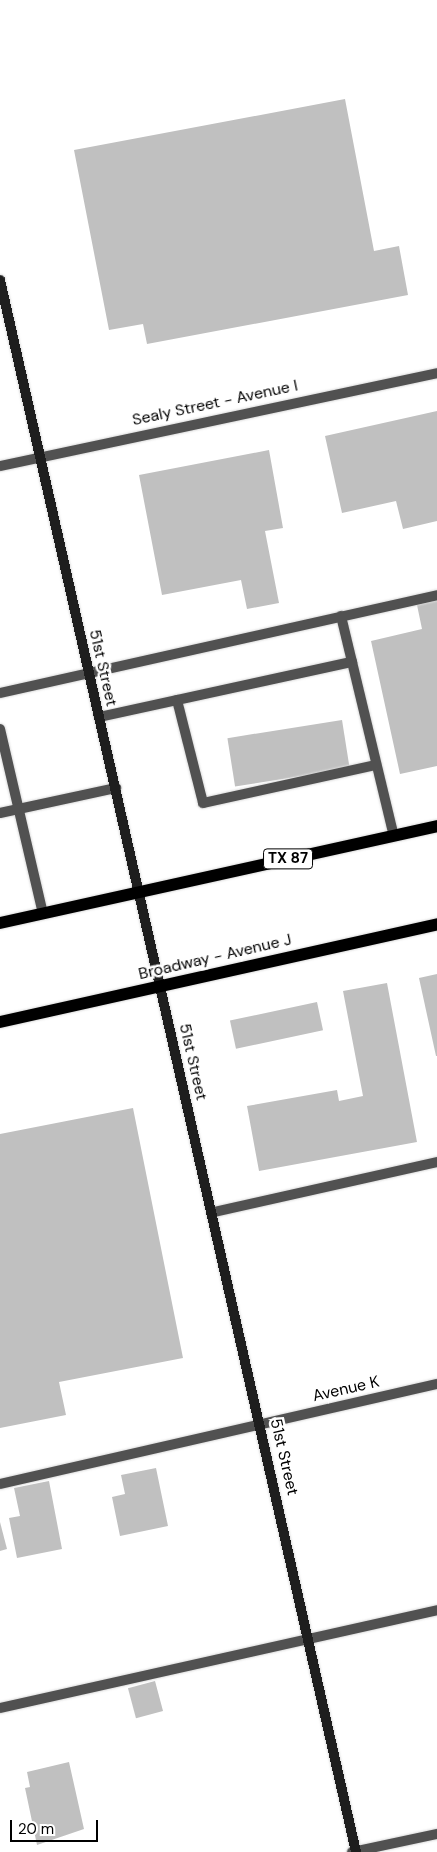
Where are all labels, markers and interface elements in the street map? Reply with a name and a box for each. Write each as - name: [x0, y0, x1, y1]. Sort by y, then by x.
- street label: Sealy Street - Avenue I: [131, 376, 299, 430]
- street label: 51st Street: [85, 628, 121, 708]
- road number: TX 87: [263, 846, 313, 872]
- street label: Broadway - Avenue J: [137, 930, 293, 984]
- street label: 51st Street: [175, 1022, 211, 1102]
- street label: Avenue K: [311, 1372, 381, 1406]
- street label: 51st Street: [266, 1417, 302, 1497]
- scale bar: [12, 1810, 100, 1842]
- text: 20 m: [18, 1819, 54, 1839]

